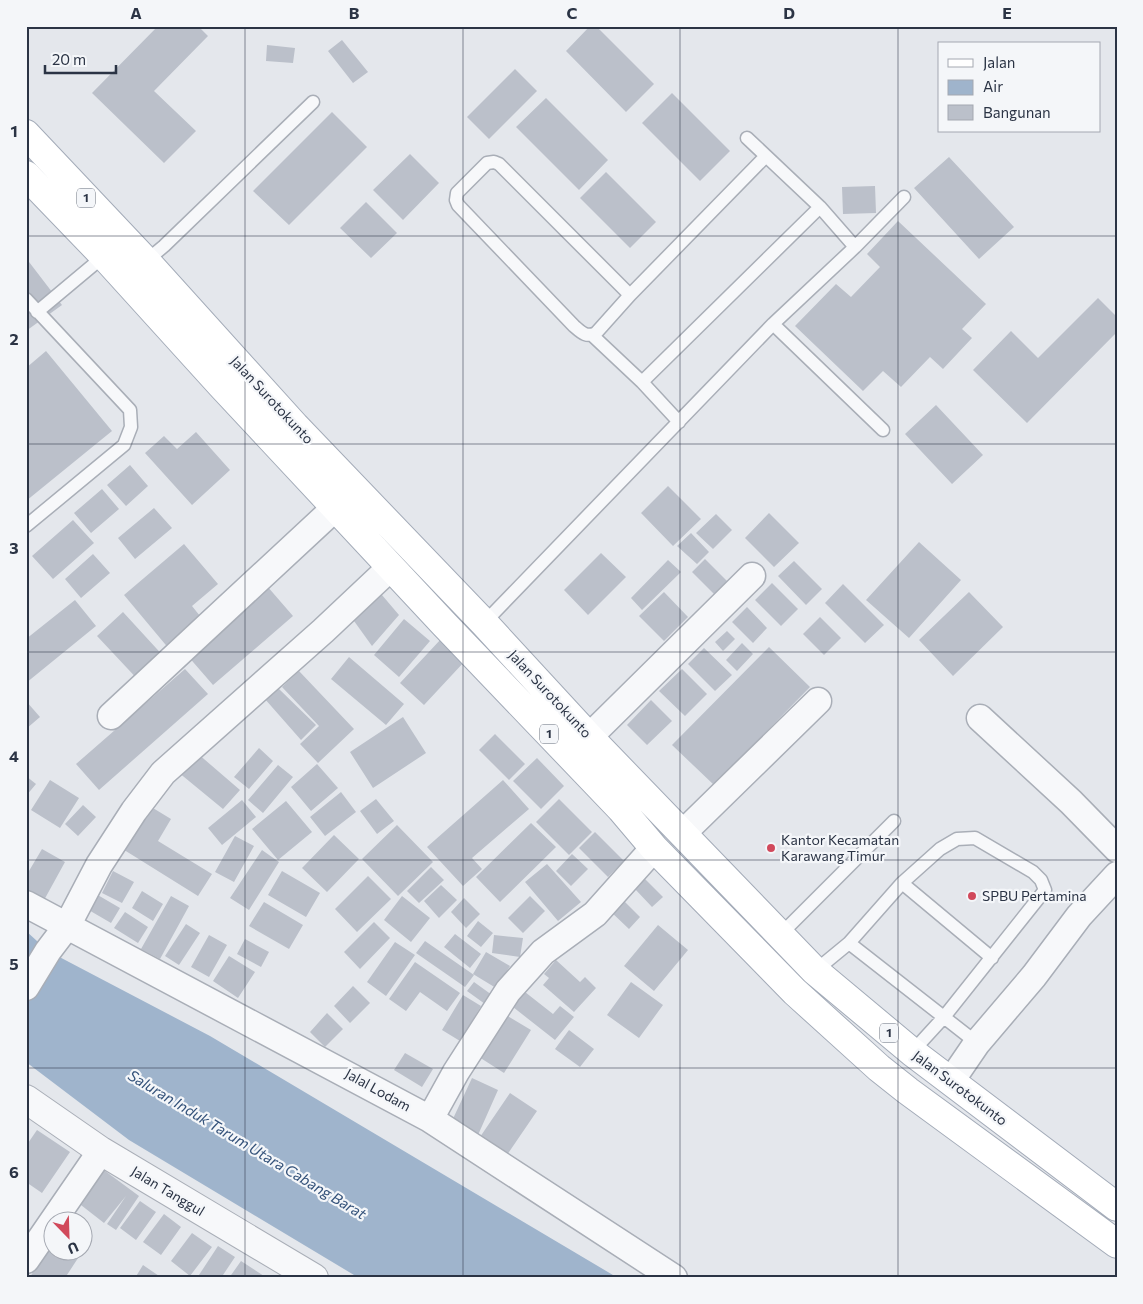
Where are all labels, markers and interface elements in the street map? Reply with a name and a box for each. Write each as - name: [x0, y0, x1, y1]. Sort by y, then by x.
- text: A: [130, 3, 142, 22]
- text: B: [349, 3, 360, 22]
- text: C: [567, 3, 578, 22]
- text: D: [783, 3, 795, 22]
- text: E: [1002, 3, 1012, 22]
- scale bar: [45, 42, 116, 74]
- legend: [938, 42, 1100, 132]
- text: 20 m: [52, 50, 86, 68]
- text: Jalan: [983, 53, 1015, 71]
- text: Air: [983, 77, 1003, 95]
- text: Bangunan: [983, 103, 1051, 121]
- text: 1: [10, 121, 18, 140]
- road number: 1: [77, 188, 95, 208]
- text: 2: [9, 329, 19, 348]
- street label: Jalan Surotokunto: [227, 352, 317, 447]
- text: 3: [9, 538, 19, 557]
- street label: Jalan Surotokunto: [505, 646, 595, 741]
- road number: 1: [540, 724, 558, 744]
- text: 4: [9, 746, 19, 765]
- place label: Kantor Kecamatan Karawang Timur: [781, 831, 899, 864]
- marker: Kantor Kecamatan Karawang Timur: [765, 842, 777, 854]
- place label: SPBU Pertamina: [982, 887, 1087, 904]
- marker: SPBU Pertamina: [966, 890, 978, 902]
- text: 5: [9, 954, 19, 973]
- road number: 1: [880, 1024, 898, 1042]
- street label: Jalan Surotokunto: [910, 1046, 1011, 1129]
- street label: Jalal Lodam: [342, 1065, 414, 1115]
- water label: Saluran Induk Tarum Utara Cabang Barat: [125, 1066, 371, 1223]
- text: 6: [9, 1162, 19, 1181]
- street label: Jalan Tanggul: [128, 1162, 208, 1219]
- north arrow: [42, 1212, 92, 1262]
- text: U: [65, 1239, 81, 1258]

